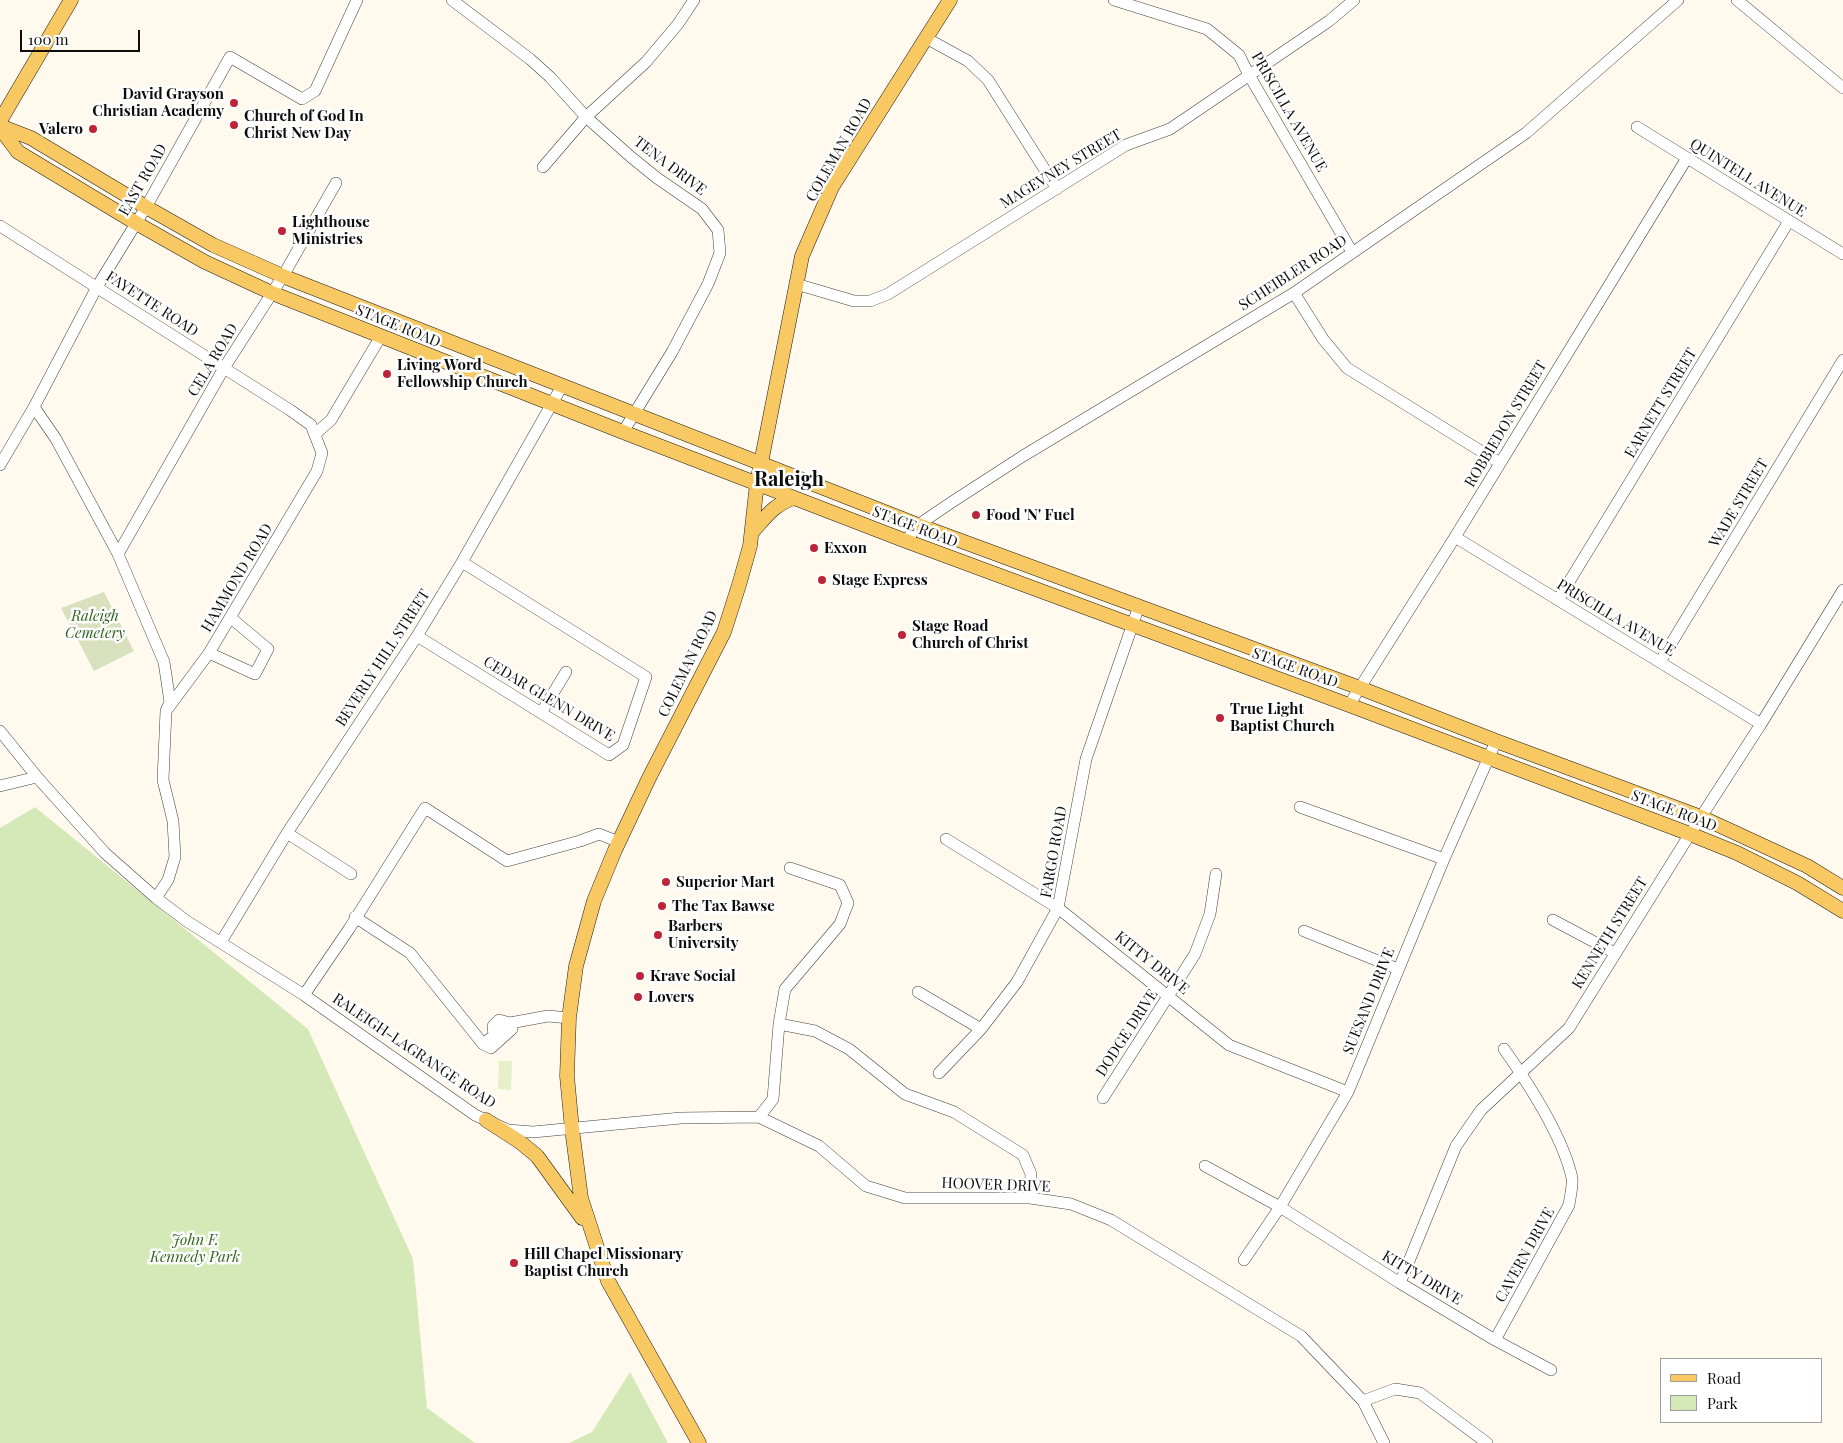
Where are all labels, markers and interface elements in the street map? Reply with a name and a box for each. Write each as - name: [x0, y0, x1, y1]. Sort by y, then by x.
- scale bar: [22, 20, 142, 52]
- text: 100 m: [28, 29, 69, 49]
- street label: PRISCILLA AVENUE: [1247, 49, 1331, 175]
- place label: David Grayson Christian Academy: [92, 85, 224, 120]
- street label: COLEMAN ROAD: [802, 95, 876, 205]
- marker: David Grayson Christian Academy: [228, 97, 240, 109]
- place label: Church of God In Christ New Day: [244, 107, 364, 142]
- marker: Church of God In Christ New Day: [228, 119, 240, 131]
- place label: Valero: [39, 120, 83, 138]
- marker: Valero: [87, 123, 99, 135]
- street label: MAGEVNEY STREET: [997, 126, 1125, 212]
- street label: TENA DRIVE: [630, 133, 710, 199]
- street label: QUINTELL AVENUE: [1686, 135, 1810, 221]
- street label: EAST ROAD: [115, 141, 171, 219]
- place label: Lighthouse Ministries: [292, 213, 370, 248]
- marker: Lighthouse Ministries: [276, 225, 288, 237]
- street label: SCHEIBLER ROAD: [1236, 231, 1350, 315]
- street label: FAYETTE ROAD: [102, 267, 202, 341]
- street label: STAGE ROAD: [353, 301, 443, 351]
- street label: CELA ROAD: [184, 320, 242, 400]
- street label: EARNETT STREET: [1621, 345, 1701, 461]
- place label: Living Word Fellowship Church: [397, 356, 528, 391]
- street label: ROBBIEDON STREET: [1461, 358, 1551, 490]
- marker: Living Word Fellowship Church: [381, 368, 393, 380]
- street label: WADE STREET: [1705, 455, 1773, 551]
- district label: Raleigh: [754, 468, 824, 492]
- street label: STAGE ROAD: [870, 502, 960, 552]
- place label: Food 'N' Fuel: [986, 506, 1075, 524]
- marker: Food 'N' Fuel: [970, 509, 982, 521]
- street label: HAMMOND ROAD: [198, 521, 276, 635]
- place label: Exxon: [824, 539, 867, 557]
- marker: Exxon: [808, 542, 820, 554]
- place label: Stage Express: [832, 571, 928, 589]
- marker: Stage Express: [816, 574, 828, 586]
- street label: PRISCILLA AVENUE: [1553, 575, 1679, 661]
- street label: BEVERLY HILL STREET: [332, 586, 434, 730]
- park label: Raleigh Cemetery: [65, 607, 125, 642]
- street label: COLEMAN ROAD: [654, 608, 722, 720]
- place label: Stage Road Church of Christ: [912, 617, 1029, 652]
- marker: Stage Road Church of Christ: [896, 629, 908, 641]
- street label: STAGE ROAD: [1250, 644, 1340, 692]
- street label: CEDAR GLENN DRIVE: [480, 653, 618, 745]
- place label: True Light Baptist Church: [1230, 700, 1335, 735]
- marker: True Light Baptist Church: [1214, 712, 1226, 724]
- street label: STAGE ROAD: [1629, 786, 1719, 836]
- street label: FARGO ROAD: [1037, 805, 1071, 899]
- place label: Superior Mart: [676, 873, 775, 891]
- street label: KENNETH STREET: [1568, 874, 1652, 992]
- marker: Superior Mart: [660, 876, 672, 888]
- place label: The Tax Bawse: [672, 897, 775, 915]
- marker: The Tax Bawse: [656, 900, 668, 912]
- place label: Barbers University: [668, 917, 739, 952]
- street label: KITTY DRIVE: [1111, 928, 1193, 998]
- marker: Barbers University: [652, 929, 664, 941]
- street label: SUESAND DRIVE: [1339, 945, 1399, 1057]
- place label: Krave Social: [650, 967, 736, 985]
- marker: Krave Social: [634, 970, 646, 982]
- street label: DODGE DRIVE: [1092, 986, 1162, 1080]
- place label: Lovers: [648, 988, 694, 1006]
- street label: RALEIGH-LAGRANGE ROAD: [329, 990, 499, 1112]
- marker: Lovers: [632, 991, 644, 1003]
- street label: HOOVER DRIVE: [941, 1174, 1051, 1196]
- street label: CAVERN DRIVE: [1491, 1204, 1559, 1306]
- park label: John F. Kennedy Park: [150, 1231, 240, 1266]
- place label: Hill Chapel Missionary Baptist Church: [524, 1245, 683, 1280]
- street label: KITTY DRIVE: [1379, 1247, 1465, 1309]
- marker: Hill Chapel Missionary Baptist Church: [508, 1257, 520, 1269]
- legend: [1660, 1358, 1823, 1423]
- text: Road: [1707, 1368, 1741, 1388]
- text: Park: [1707, 1393, 1738, 1413]

